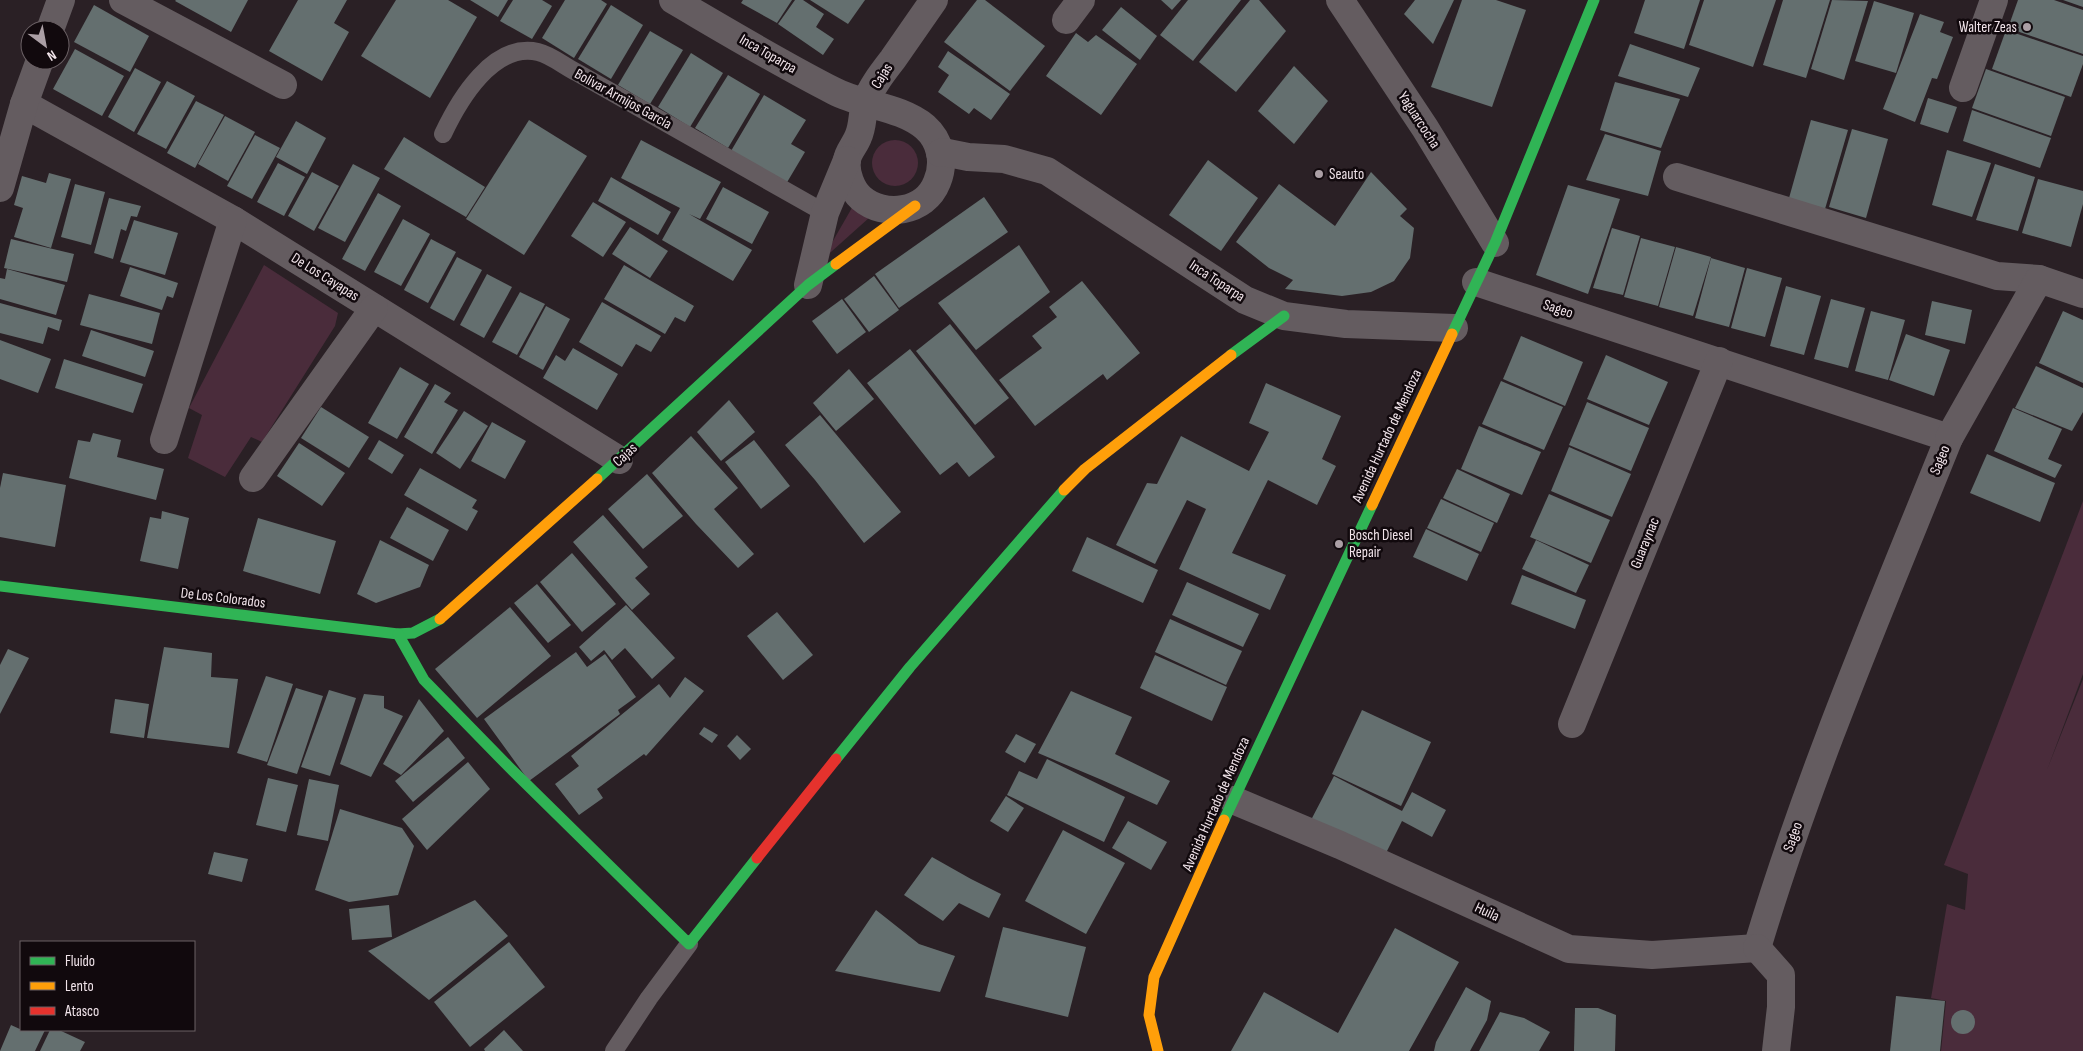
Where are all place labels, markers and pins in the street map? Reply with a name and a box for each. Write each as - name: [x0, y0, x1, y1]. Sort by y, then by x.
- place label: Walter Zeas: [1959, 18, 2017, 37]
- marker: Walter Zeas: [2021, 21, 2033, 33]
- place label: Seauto: [1329, 165, 1364, 184]
- marker: Seauto: [1313, 168, 1325, 180]
- place label: Bosch Diesel Repair: [1349, 526, 1413, 562]
- marker: Bosch Diesel Repair: [1333, 538, 1345, 550]

